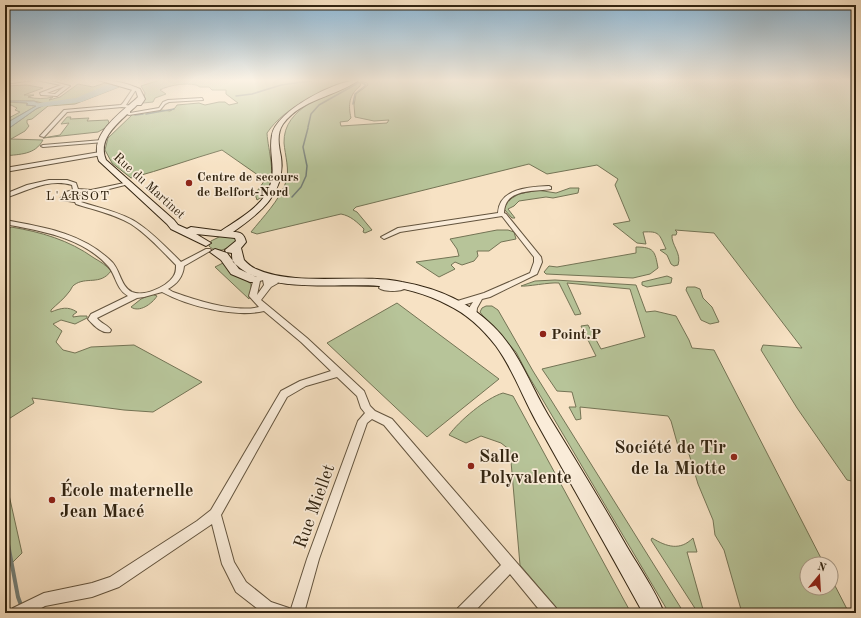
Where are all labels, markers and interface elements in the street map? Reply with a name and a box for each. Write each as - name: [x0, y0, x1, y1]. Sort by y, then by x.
- street label: Rue du Martinet: [111, 151, 188, 222]
- place label: Centre de secours de Belfort-Nord: [197, 171, 299, 199]
- marker: Centre de secours de Belfort-Nord: [184, 178, 194, 188]
- district label: L'ARSOT: [46, 190, 110, 203]
- place label: Point.P: [551, 328, 601, 343]
- marker: Point.P: [538, 329, 548, 339]
- place label: Société de Tir de la Miotte: [614, 439, 726, 478]
- place label: Salle Polyvalente: [479, 448, 572, 487]
- marker: Société de Tir de la Miotte: [729, 452, 739, 462]
- marker: Salle Polyvalente: [466, 461, 476, 471]
- street label: Rue Miellet: [291, 462, 339, 551]
- place label: École maternelle Jean Macé: [60, 478, 194, 521]
- marker: École maternelle Jean Macé: [47, 495, 57, 505]
- north arrow: [799, 556, 839, 596]
- text: N: [816, 561, 828, 575]

